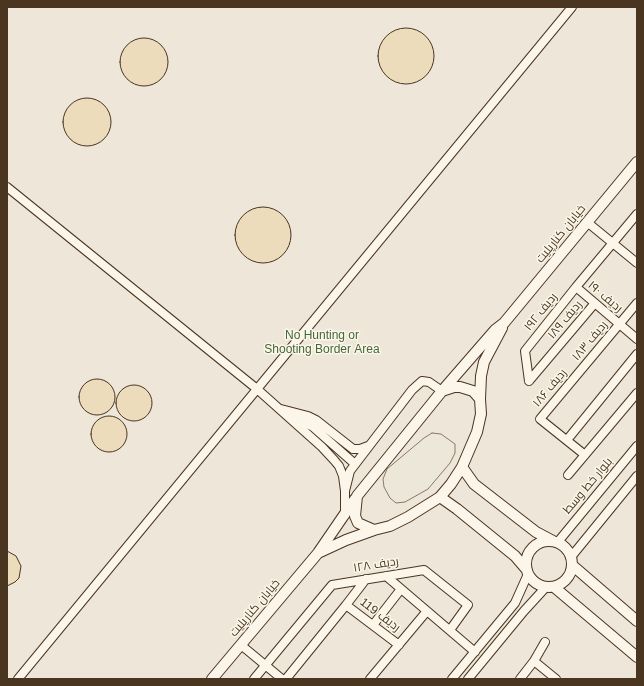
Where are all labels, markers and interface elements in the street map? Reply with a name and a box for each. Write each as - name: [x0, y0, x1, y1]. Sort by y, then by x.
- street label: خیابان کنارپلیت: [533, 202, 589, 266]
- street label: ردیف ۱۹۰: [585, 278, 625, 316]
- street label: ردیف ۱۹۲: [521, 290, 561, 334]
- street label: ردیف ۱۸۹: [545, 298, 585, 342]
- street label: ردیف ۱۸۳: [569, 318, 611, 364]
- park label: No Hunting or Shooting Border Area: [264, 329, 380, 357]
- street label: ردیف ۱۸۶: [530, 366, 570, 410]
- street label: بلوار خط وسط: [560, 455, 616, 517]
- street label: ردیف ۱۲۸: [352, 554, 400, 576]
- street label: خیابان کنارپلیت: [227, 576, 283, 640]
- street label: ردیف 119: [357, 595, 403, 635]

